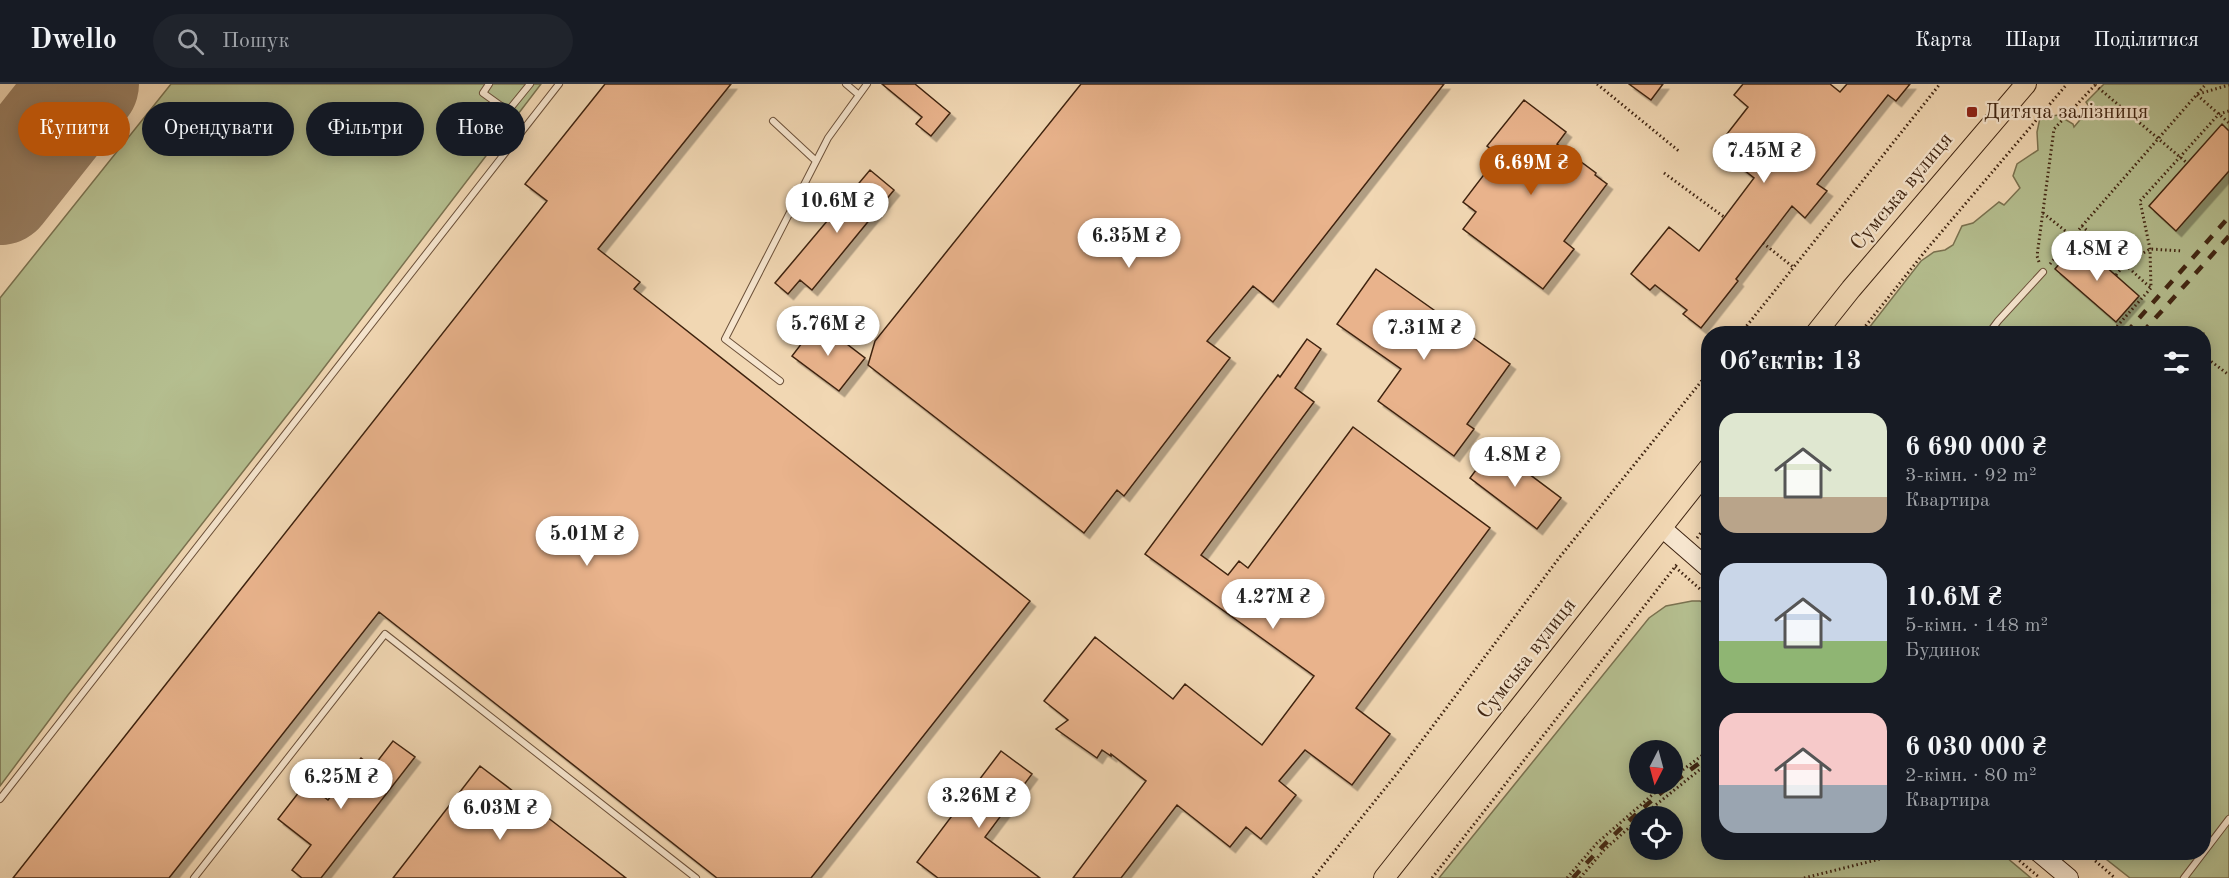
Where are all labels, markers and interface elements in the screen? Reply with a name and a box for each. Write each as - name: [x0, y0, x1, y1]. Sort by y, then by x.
- search box: [153, 14, 573, 68]
- icon: search: [174, 25, 207, 58]
- text: Dwello: [30, 27, 117, 55]
- text: Пошук: [222, 30, 289, 52]
- text: Карта: [1915, 30, 1972, 51]
- text: Шари: [2005, 30, 2060, 51]
- text: Поділитися: [2093, 30, 2199, 51]
- chip: Купити: [18, 102, 130, 156]
- chip: Орендувати: [142, 102, 294, 156]
- chip: Фільтри: [306, 102, 424, 156]
- chip: Нове: [436, 102, 525, 156]
- place label: Дитяча залізниця: [1984, 102, 2149, 123]
- marker: Дитяча залізниця: [1965, 105, 1979, 119]
- street label: Сумська вулиця: [1847, 129, 1957, 255]
- pin: 7.45M ₴: [1709, 133, 1819, 184]
- text: 7.45M ₴: [1727, 142, 1801, 162]
- pin: 6.69M ₴: [1476, 145, 1586, 196]
- text: 6.69M ₴: [1494, 154, 1568, 174]
- pin: 10.6M ₴: [782, 183, 892, 234]
- text: 10.6M ₴: [800, 192, 874, 212]
- pin: 6.35M ₴: [1074, 218, 1184, 269]
- text: 6.35M ₴: [1092, 227, 1166, 247]
- pin: 4.8M ₴: [2048, 231, 2146, 282]
- text: 4.8M ₴: [2065, 240, 2129, 260]
- pin: 5.76M ₴: [773, 306, 883, 357]
- pin: 7.31M ₴: [1369, 310, 1479, 361]
- text: 5.76M ₴: [791, 315, 865, 335]
- text: 7.31M ₴: [1387, 319, 1461, 339]
- icon: filters: [2160, 346, 2193, 379]
- text: Об’єктів: 13: [1719, 349, 1861, 375]
- text: 6 690 000 ₴: [1905, 435, 2047, 461]
- pin: 4.8M ₴: [1466, 437, 1564, 488]
- icon: home: [1767, 437, 1839, 509]
- text: 4.8M ₴: [1483, 446, 1547, 466]
- text: 3-кімн. · 92 m²: [1905, 466, 2037, 486]
- text: Квартира: [1905, 491, 1990, 511]
- pin: 5.01M ₴: [532, 516, 642, 567]
- text: 5.01M ₴: [550, 525, 624, 545]
- pin: 4.27M ₴: [1218, 579, 1328, 630]
- text: 10.6M ₴: [1905, 585, 2002, 611]
- icon: home: [1767, 587, 1839, 659]
- text: 4.27M ₴: [1236, 588, 1310, 608]
- street label: Сумська вулиця: [1474, 595, 1580, 723]
- text: 5-кімн. · 148 m²: [1905, 616, 2048, 636]
- text: Будинок: [1905, 641, 1980, 661]
- text: 6 030 000 ₴: [1905, 735, 2047, 761]
- icon: home: [1767, 737, 1839, 809]
- north arrow: [1629, 740, 1683, 794]
- map controls: [1629, 740, 1683, 860]
- pin: 6.25M ₴: [286, 759, 396, 810]
- text: 2-кімн. · 80 m²: [1905, 766, 2037, 786]
- text: 6.25M ₴: [304, 768, 378, 788]
- pin: 3.26M ₴: [924, 778, 1034, 829]
- text: 3.26M ₴: [942, 787, 1016, 807]
- pin: 6.03M ₴: [445, 790, 555, 841]
- text: Квартира: [1905, 791, 1990, 811]
- text: 6.03M ₴: [463, 799, 537, 819]
- button: locate: [1629, 806, 1683, 860]

